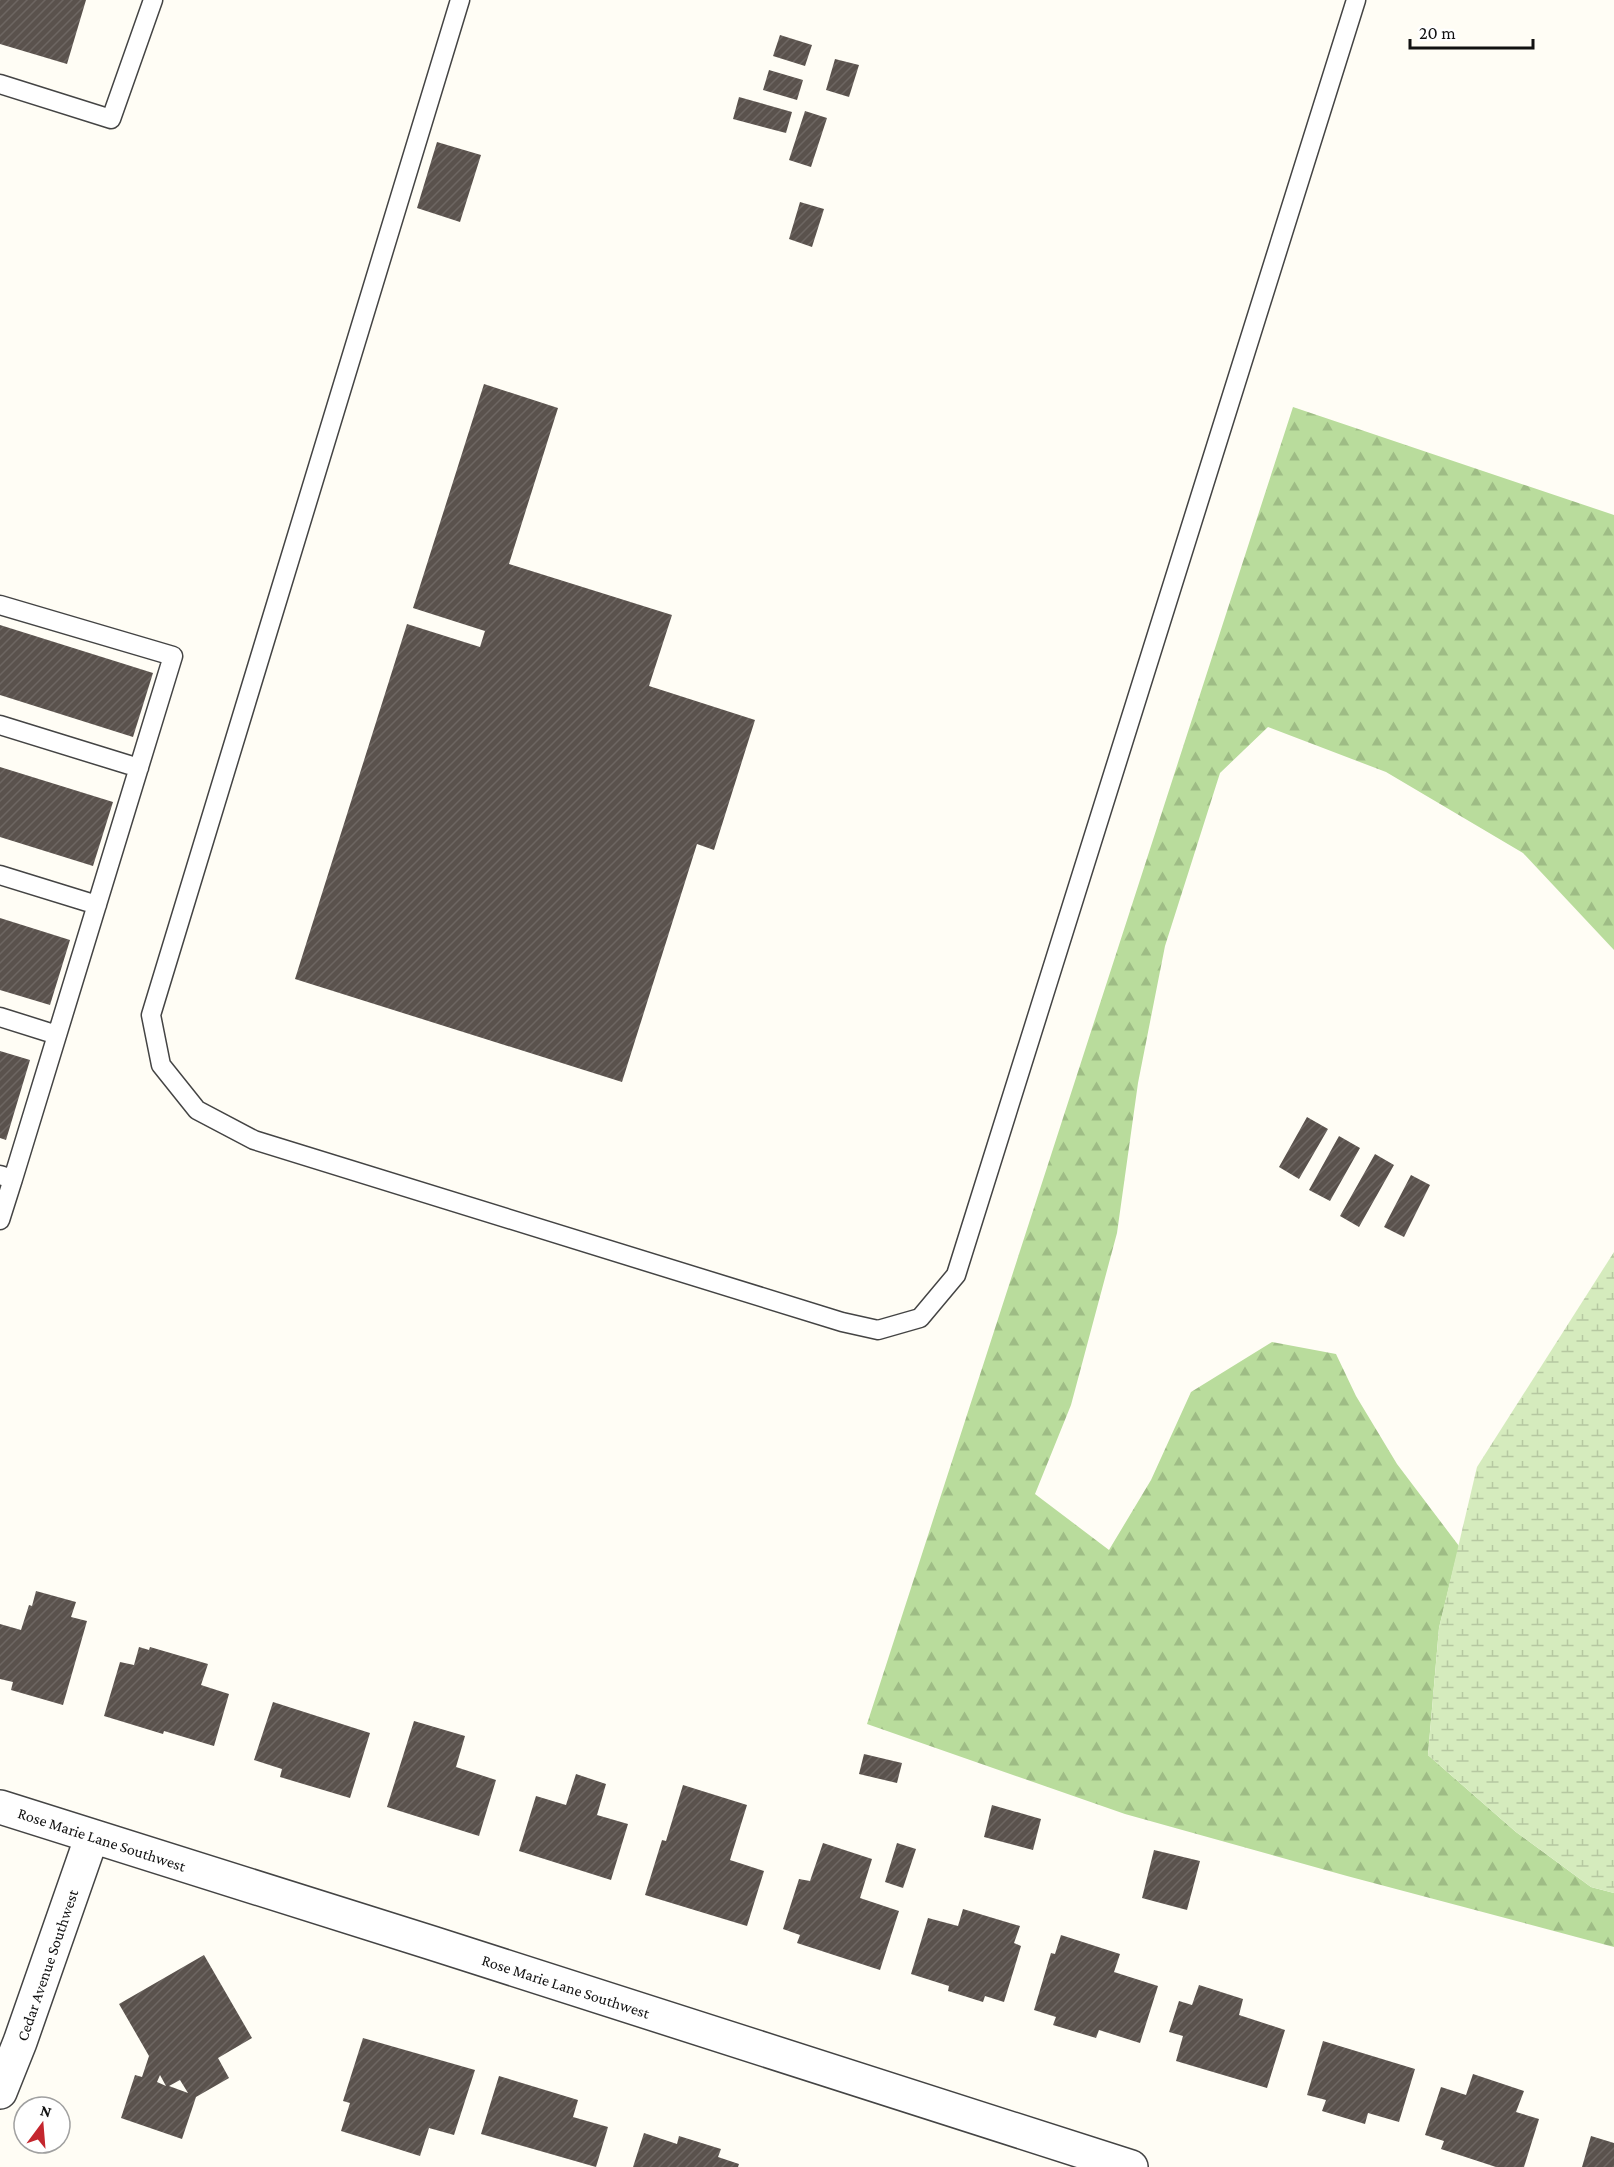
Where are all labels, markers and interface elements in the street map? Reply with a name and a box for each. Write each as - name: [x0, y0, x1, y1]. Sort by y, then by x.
- scale bar: [1410, 12, 1533, 50]
- text: 20 m: [1419, 23, 1456, 43]
- street label: Rose Marie Lane Southwest: [16, 1804, 189, 1875]
- street label: Cedar Avenue Southwest: [14, 1887, 82, 2043]
- street label: Rose Marie Lane Southwest: [480, 1951, 653, 2022]
- north arrow: [12, 2095, 72, 2155]
- text: N: [38, 2101, 54, 2121]

